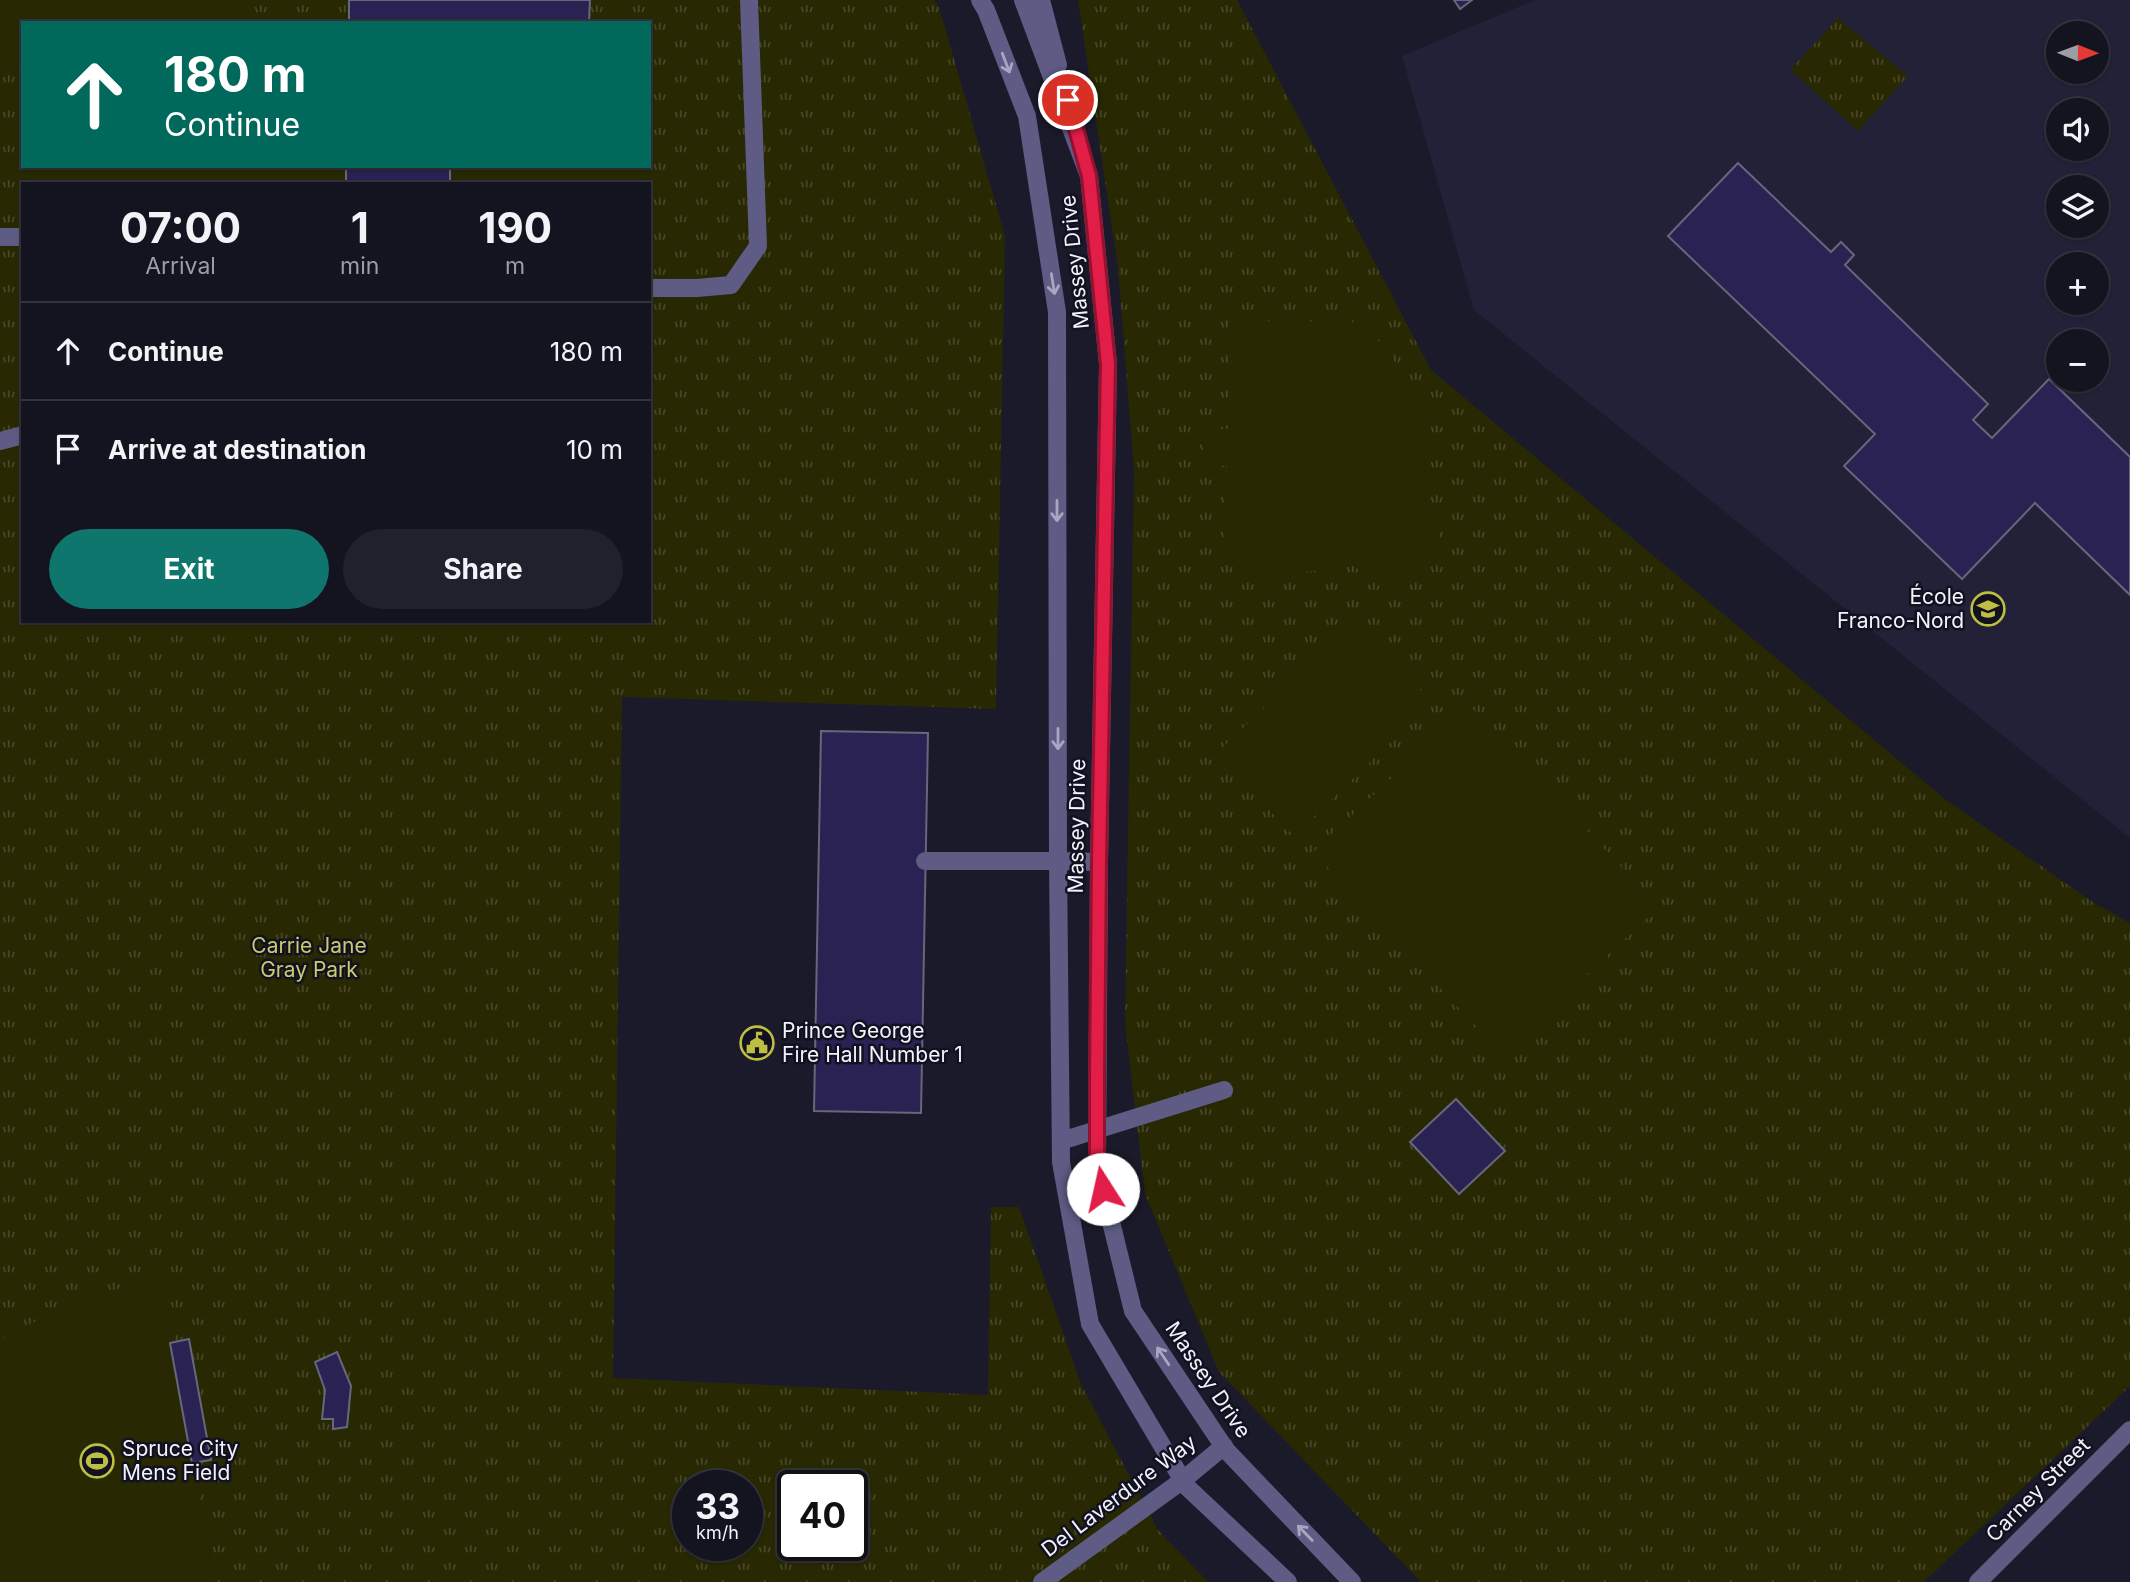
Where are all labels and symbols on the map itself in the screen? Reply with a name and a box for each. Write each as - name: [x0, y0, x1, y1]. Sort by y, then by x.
- north arrow: [2046, 21, 2109, 84]
- one-way arrow: [1001, 51, 1014, 73]
- pin: [1038, 70, 1098, 130]
- street label: Massey Drive: [1055, 194, 1094, 330]
- one-way arrow: [1046, 272, 1059, 295]
- one-way arrow: [1050, 500, 1064, 523]
- place label: École Franco-Nord: [1837, 583, 1964, 633]
- school or university icon: École Franco-Nord: [1969, 590, 2007, 628]
- one-way arrow: [1051, 727, 1065, 750]
- street label: Massey Drive: [1063, 758, 1090, 893]
- park label: Carrie Jane Gray Park: [251, 933, 367, 982]
- place label: Prince George Fire Hall Number 1: [782, 1018, 963, 1067]
- public building icon: Prince George Fire Hall Number 1: [738, 1024, 776, 1062]
- position arrow: [1066, 1152, 1140, 1226]
- street label: Massey Drive: [1160, 1317, 1256, 1443]
- one-way arrow: [1156, 1346, 1170, 1366]
- street label: Del Laverdure Way: [1037, 1429, 1201, 1562]
- street label: Carney Street: [1981, 1432, 2095, 1547]
- place label: Spruce City Mens Field: [122, 1436, 239, 1485]
- sports icon: Spruce City Mens Field: [78, 1442, 116, 1480]
- speed limit sign: 40: [777, 1470, 868, 1561]
- one-way arrow: [1297, 1524, 1314, 1542]

